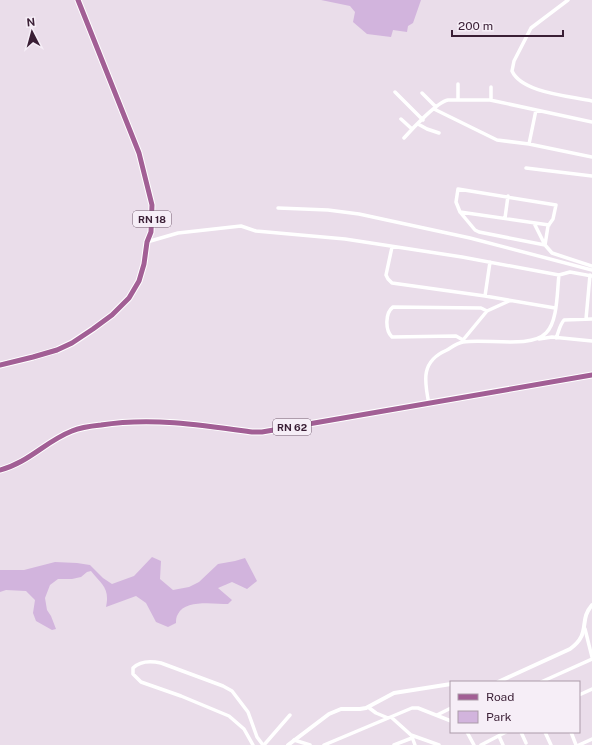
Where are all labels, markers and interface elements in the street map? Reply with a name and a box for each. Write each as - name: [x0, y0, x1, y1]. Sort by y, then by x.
- north arrow: [12, 12, 52, 52]
- scale bar: [452, 12, 563, 38]
- text: N: [26, 16, 36, 28]
- text: 200 m: [458, 19, 493, 33]
- road number: RN 18: [133, 211, 171, 227]
- road number: RN 62: [273, 419, 311, 435]
- legend: [450, 681, 580, 733]
- text: Road: [486, 690, 514, 704]
- text: Park: [486, 710, 512, 724]

